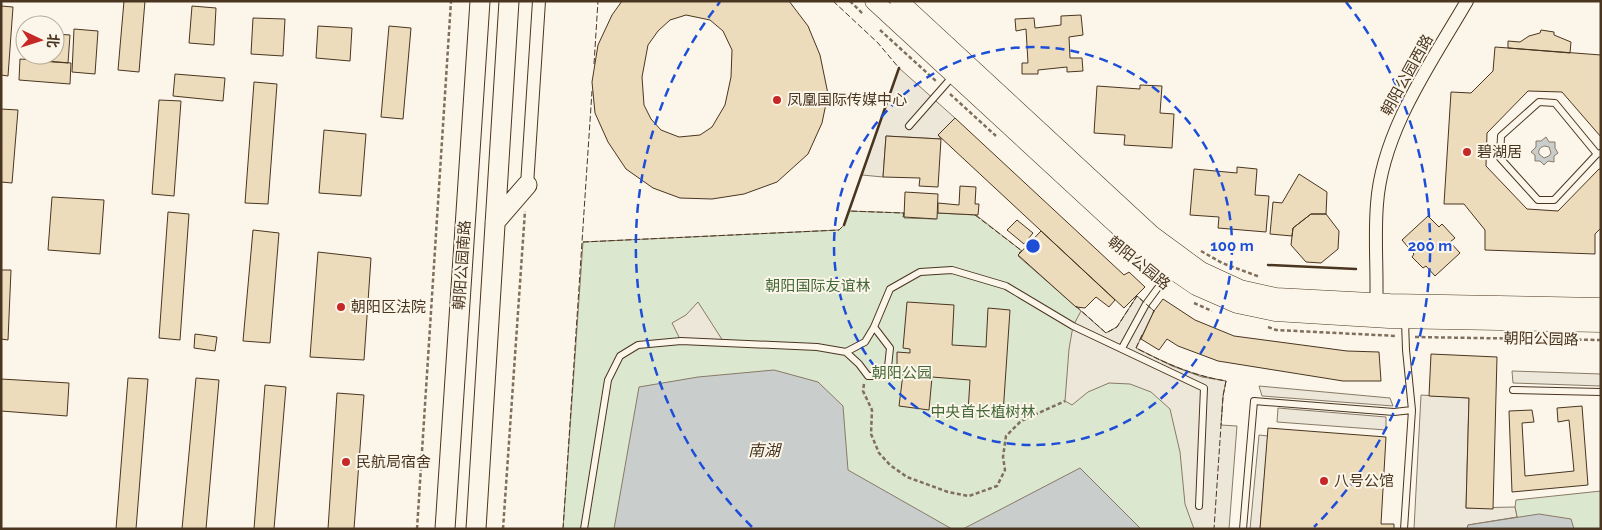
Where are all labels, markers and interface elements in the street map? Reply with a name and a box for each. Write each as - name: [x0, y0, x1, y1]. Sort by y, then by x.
- north arrow: [15, 15, 65, 65]
- street label: 朝阳公园西路: [1377, 31, 1437, 119]
- text: 北: [44, 33, 61, 48]
- place label: 凤凰国际传媒中心: [787, 91, 907, 109]
- marker: 凤凰国际传媒中心: [771, 94, 783, 106]
- place label: 碧湖居: [1477, 143, 1522, 161]
- marker: 碧湖居: [1461, 146, 1473, 158]
- street label: 朝阳公园南路: [450, 219, 474, 311]
- street label: 朝阳公园路: [1104, 232, 1174, 294]
- centre of rings: [1024, 237, 1042, 255]
- text: 100 m: [1210, 237, 1254, 255]
- text: 200 m: [1408, 237, 1452, 255]
- park label: 朝阳国际友谊林: [765, 277, 871, 295]
- place label: 朝阳区法院: [351, 298, 426, 316]
- marker: 朝阳区法院: [335, 301, 347, 313]
- street label: 朝阳公园路: [1503, 329, 1579, 349]
- park label: 朝阳公园: [872, 364, 932, 382]
- park label: 中央首长植树林: [930, 403, 1036, 421]
- water label: 南湖: [748, 441, 783, 460]
- place label: 民航局宿舍: [356, 453, 431, 471]
- marker: 民航局宿舍: [340, 456, 352, 468]
- place label: 八号公馆: [1334, 472, 1394, 490]
- marker: 八号公馆: [1318, 475, 1330, 487]

